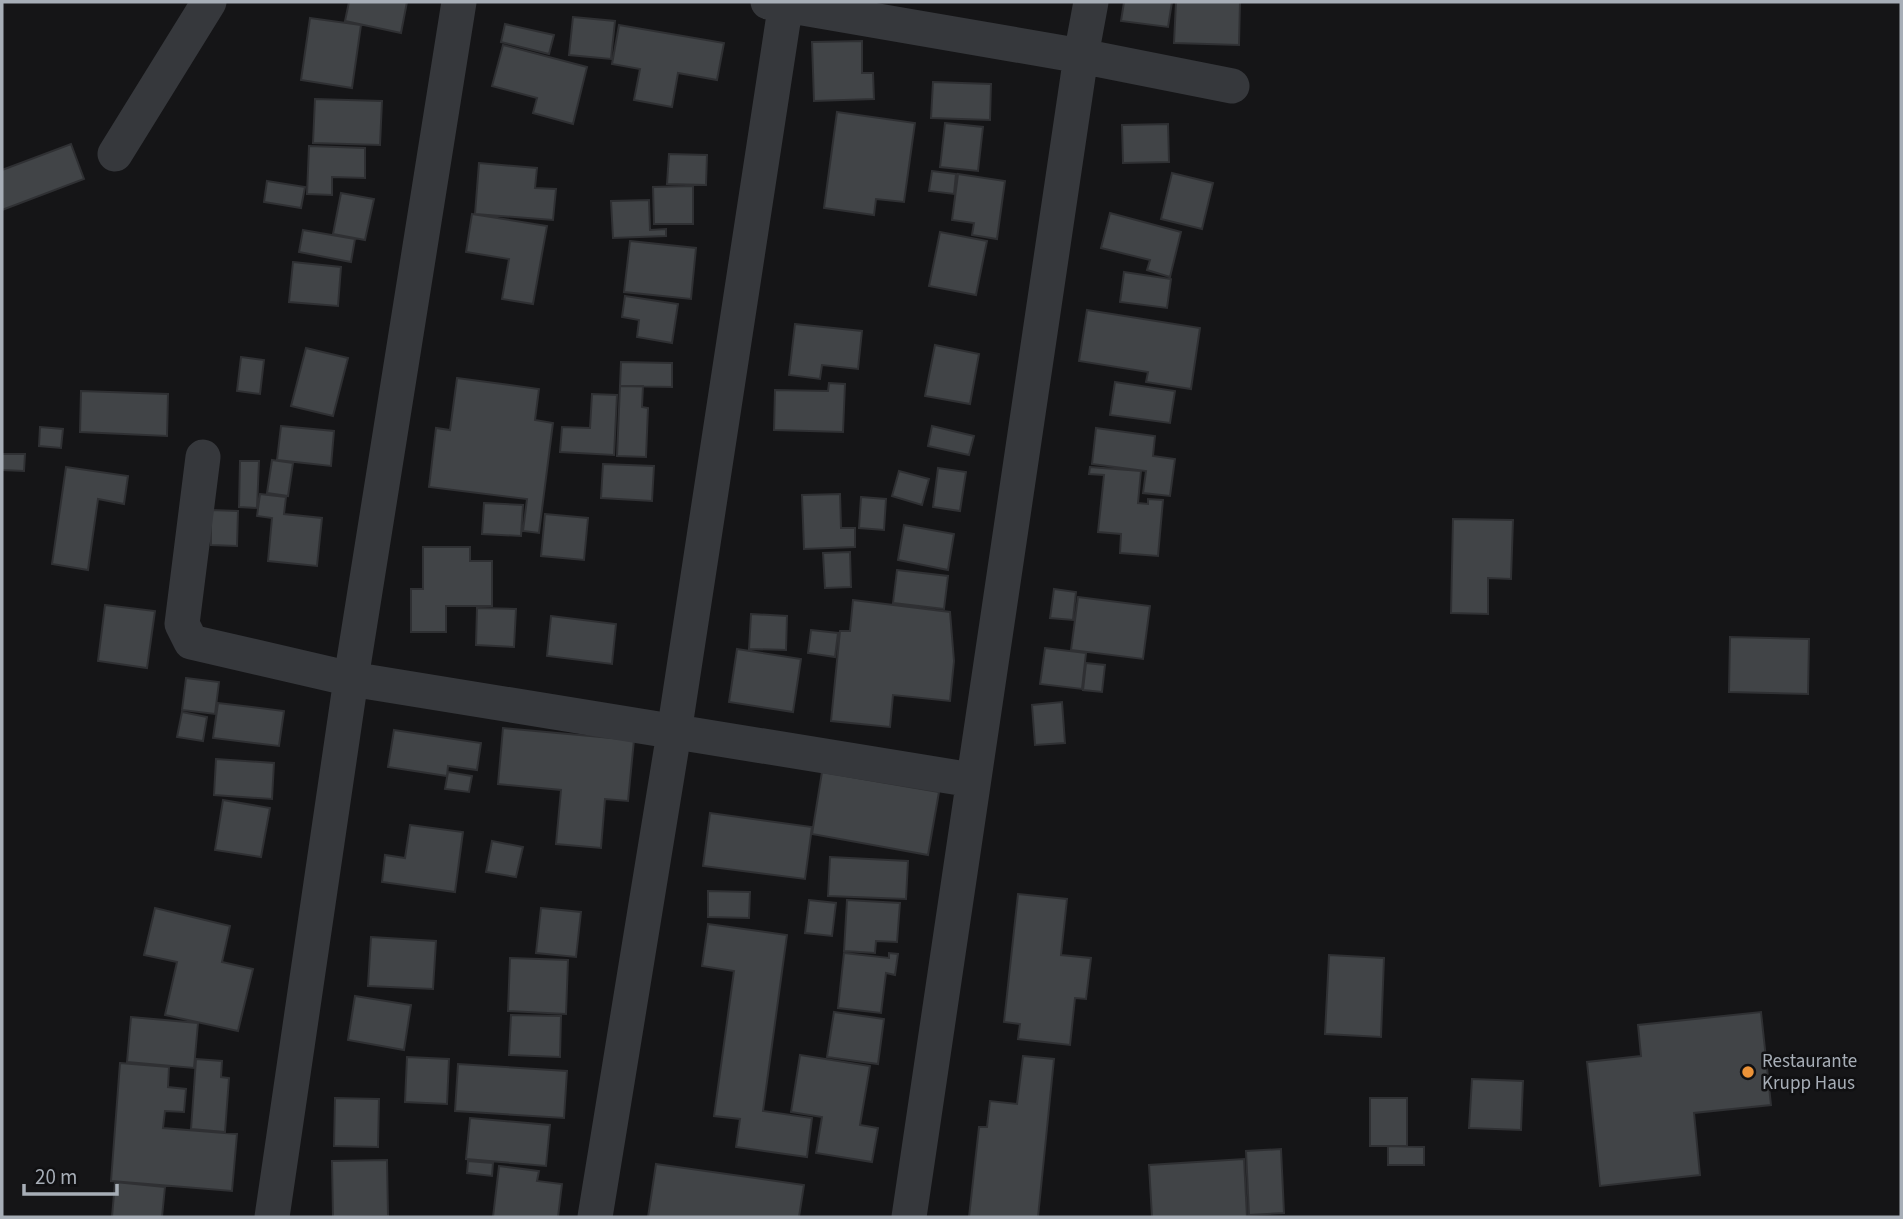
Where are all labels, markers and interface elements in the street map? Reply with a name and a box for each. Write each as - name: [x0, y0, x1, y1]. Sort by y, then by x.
- place label: Restaurante Krupp Haus: [1762, 1048, 1857, 1097]
- marker: Restaurante Krupp Haus: [1740, 1064, 1756, 1080]
- scale bar: [24, 1152, 117, 1196]
- text: 20 m: [35, 1162, 77, 1192]

